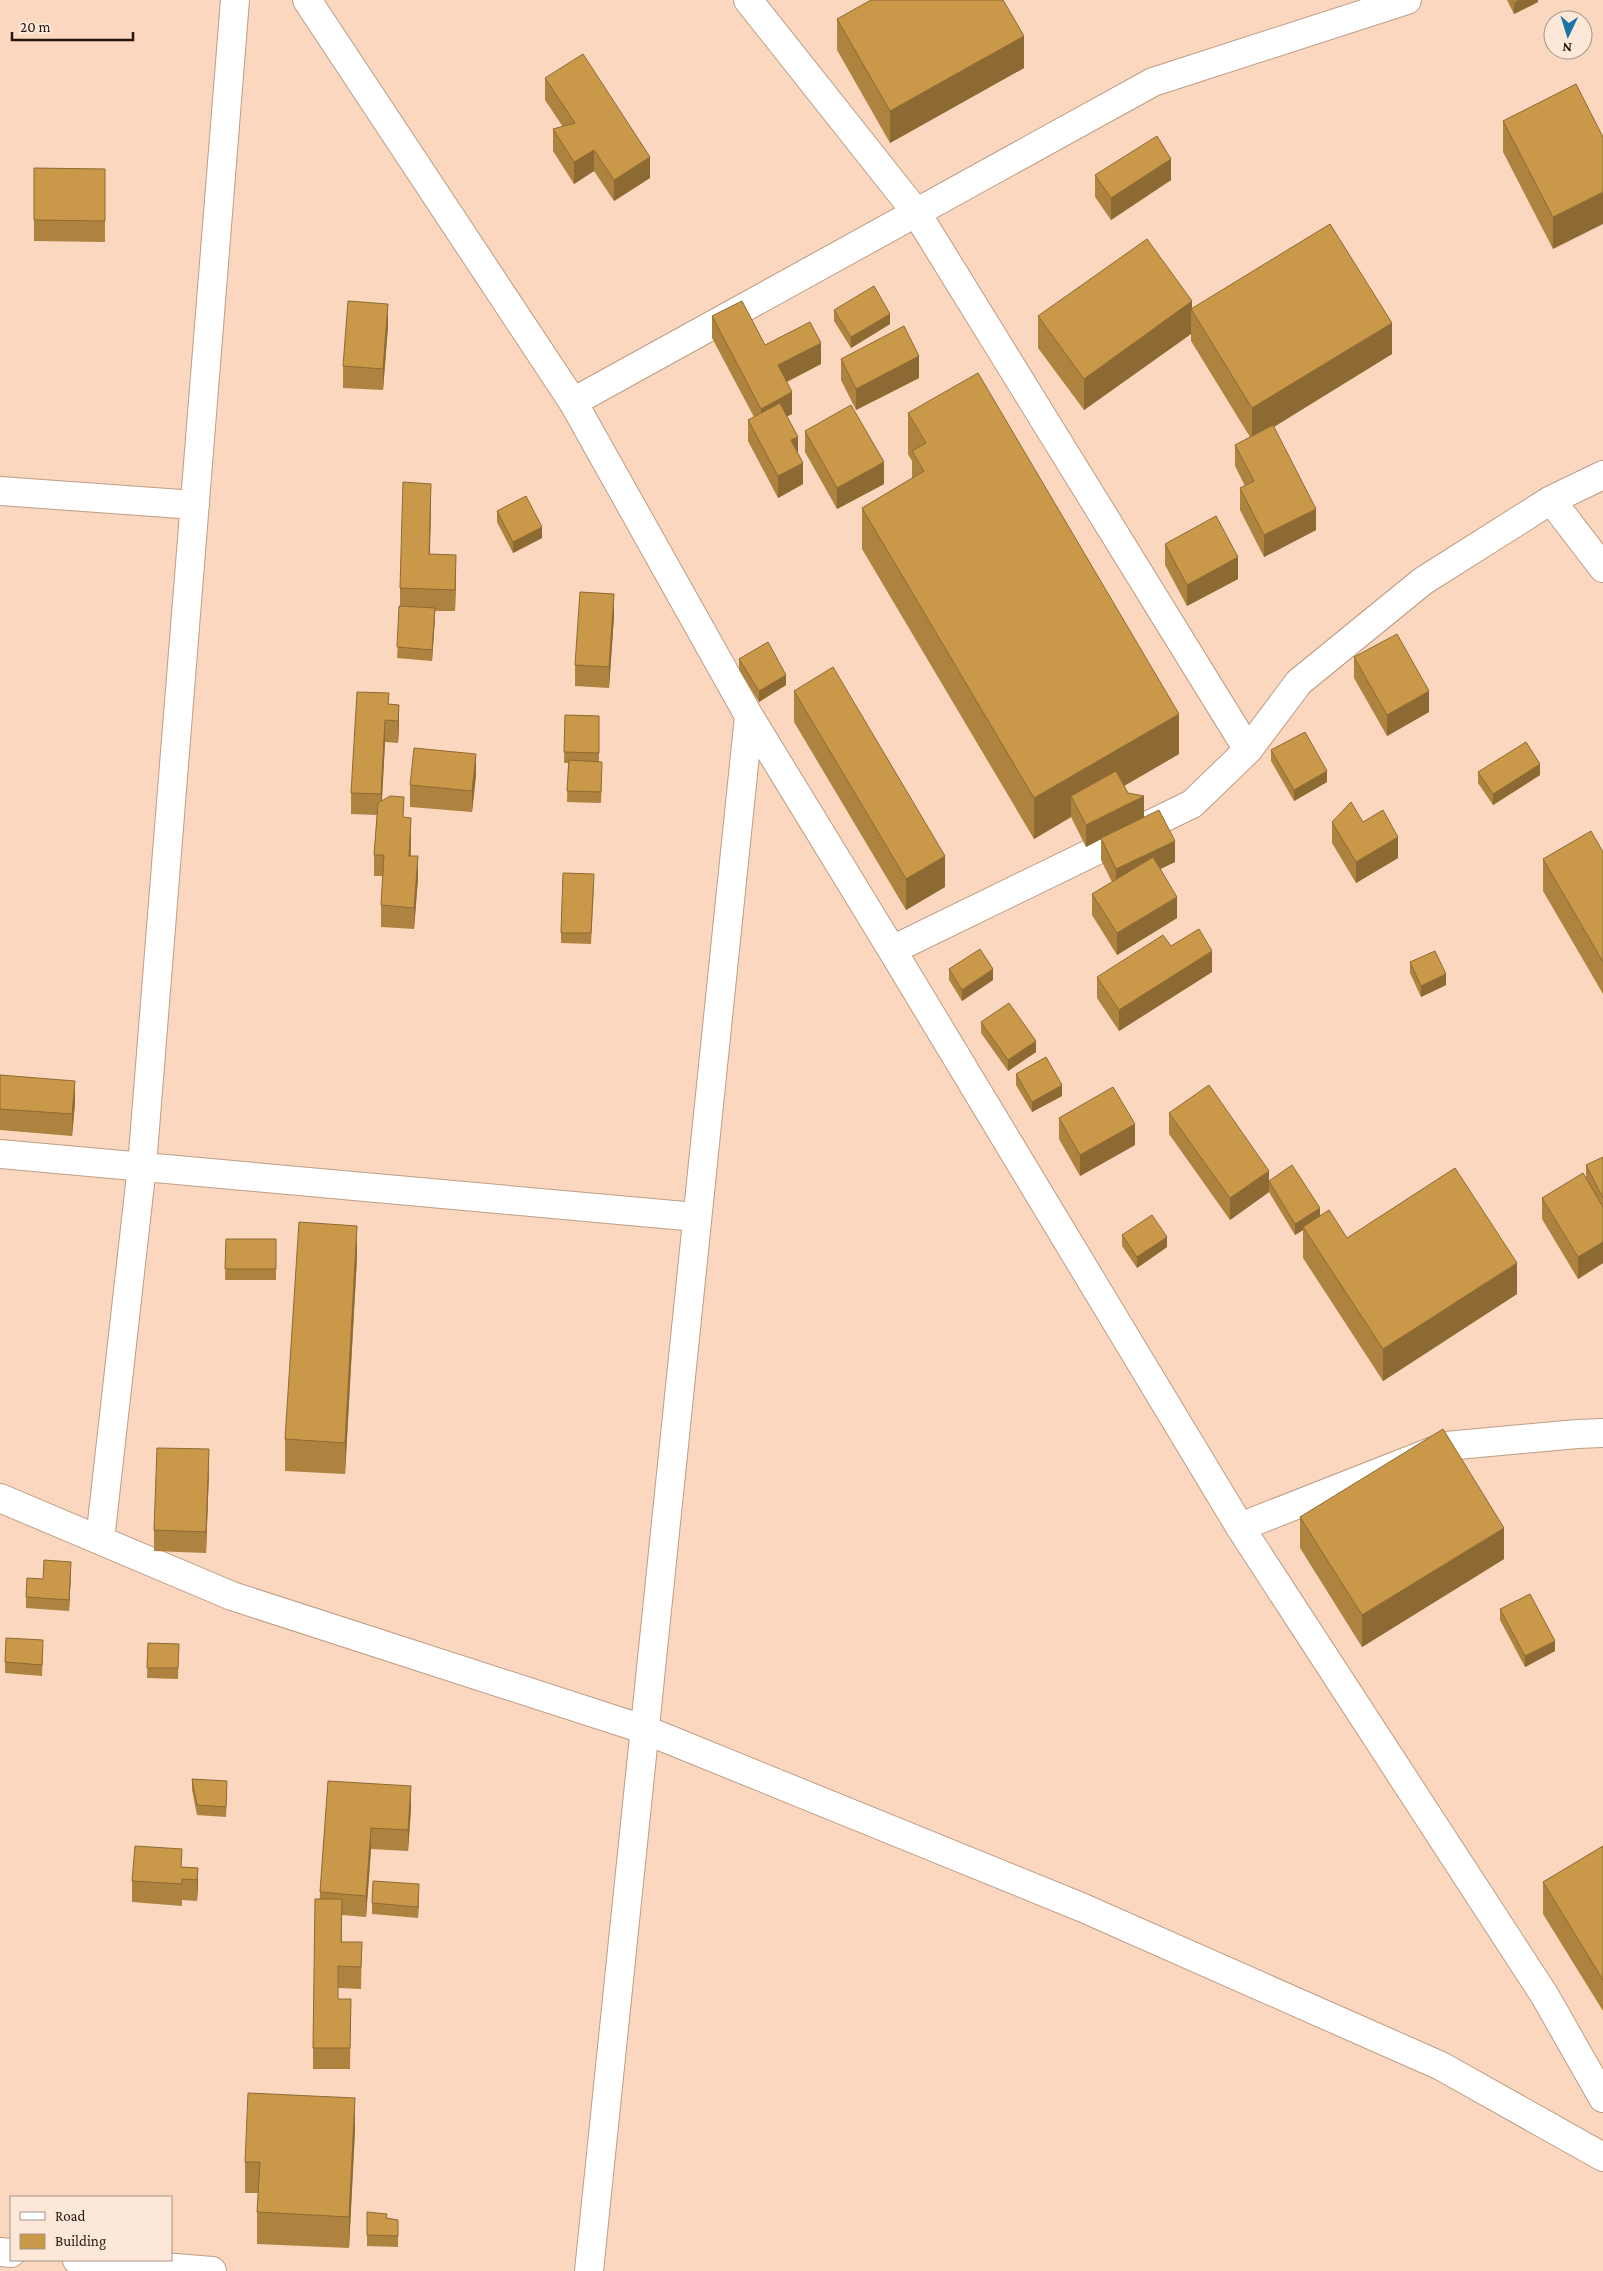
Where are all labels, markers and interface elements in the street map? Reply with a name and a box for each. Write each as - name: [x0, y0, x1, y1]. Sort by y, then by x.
- scale bar: [12, 10, 134, 42]
- north arrow: [1543, 10, 1593, 60]
- text: 20 m: [20, 19, 51, 35]
- text: N: [1561, 40, 1572, 56]
- legend: [10, 2196, 172, 2261]
- text: Road: [55, 2208, 86, 2224]
- text: Building: [55, 2233, 106, 2250]

